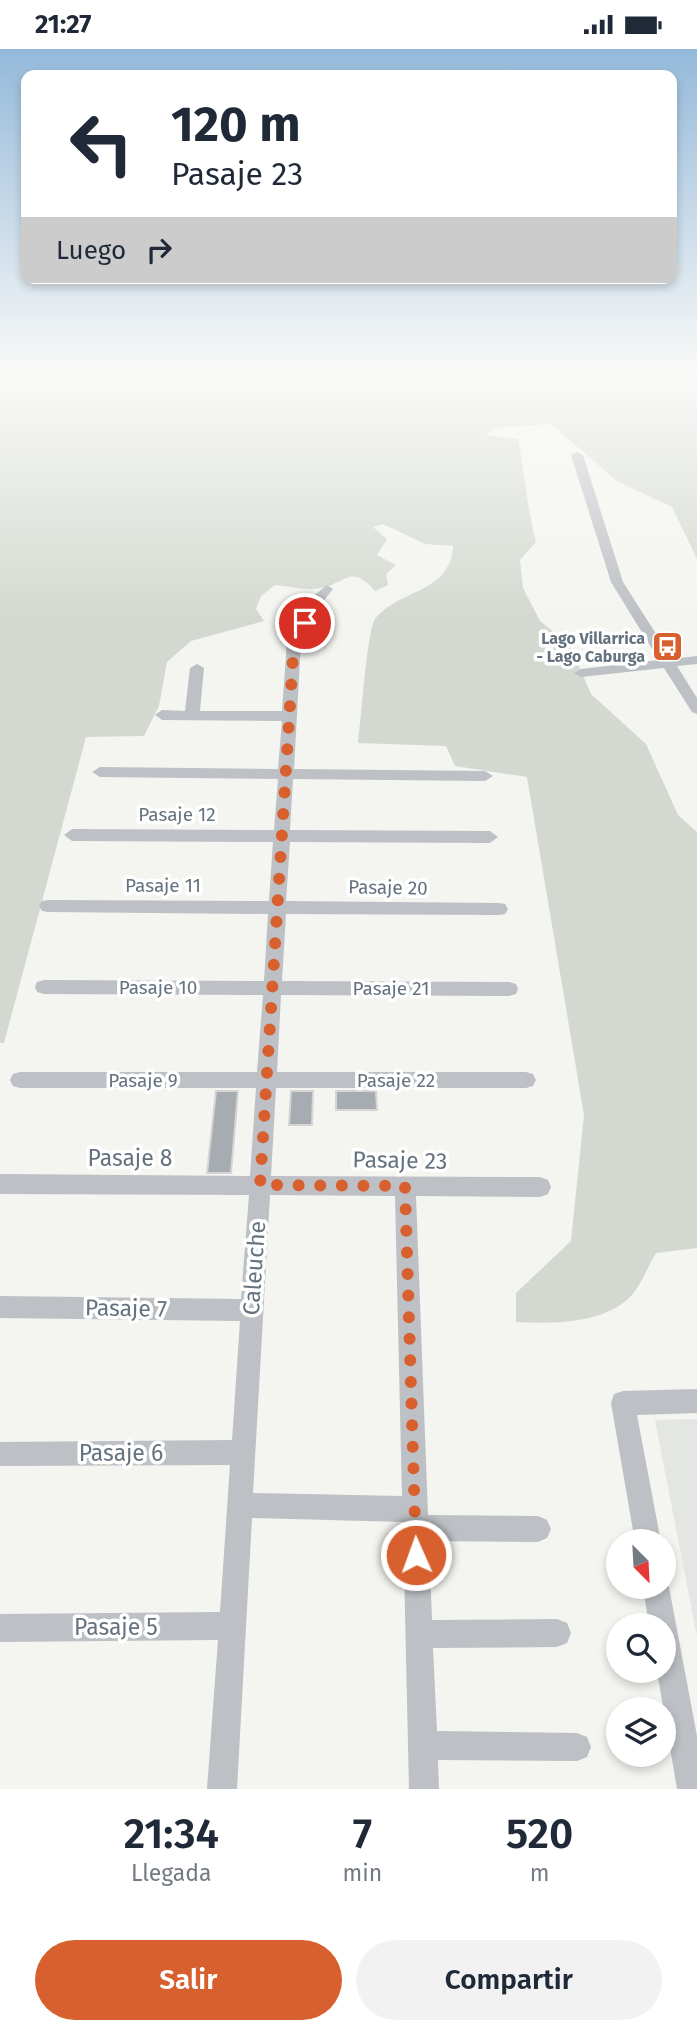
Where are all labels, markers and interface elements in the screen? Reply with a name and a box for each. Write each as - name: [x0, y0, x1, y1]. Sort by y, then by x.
- text: 21:27: [35, 9, 92, 40]
- text: 120 m: [171, 95, 301, 154]
- icon: left: [56, 98, 147, 189]
- text: Pasaje 23: [171, 155, 303, 193]
- icon: right: [140, 231, 178, 269]
- text: Luego: [56, 235, 126, 266]
- pin: [275, 593, 335, 653]
- icon: arrive: [286, 604, 324, 642]
- place label: Lago Villarrica - Lago Caburga: [536, 629, 645, 666]
- bus stop icon: Lago Villarrica - Lago Caburga: [651, 630, 685, 664]
- street label: Pasaje 12: [138, 803, 216, 826]
- street label: Pasaje 11: [125, 874, 201, 897]
- street label: Pasaje 20: [348, 875, 428, 900]
- street label: Pasaje 10: [119, 976, 197, 999]
- street label: Pasaje 21: [353, 977, 429, 1000]
- street label: Pasaje 9: [108, 1069, 178, 1092]
- street label: Pasaje 22: [357, 1069, 435, 1092]
- street label: Pasaje 8: [88, 1144, 172, 1172]
- street label: Pasaje 23: [352, 1145, 448, 1175]
- street label: Caleuche: [237, 1220, 271, 1316]
- street label: Pasaje 7: [85, 1293, 167, 1323]
- street label: Pasaje 6: [79, 1439, 163, 1467]
- position arrow: [379, 1518, 453, 1592]
- north arrow: [606, 1529, 676, 1599]
- map controls: [606, 1529, 676, 1767]
- street label: Pasaje 5: [74, 1613, 158, 1641]
- button: search: [606, 1613, 676, 1683]
- button: layers: [606, 1697, 676, 1767]
- text: 21:34: [124, 1809, 219, 1859]
- text: 7: [353, 1809, 372, 1859]
- text: 520: [506, 1809, 573, 1859]
- text: Llegada: [131, 1859, 212, 1887]
- text: min: [343, 1859, 382, 1887]
- text: m: [530, 1859, 549, 1887]
- button: Salir: [35, 1940, 342, 2020]
- button: Compartir: [356, 1940, 662, 2020]

